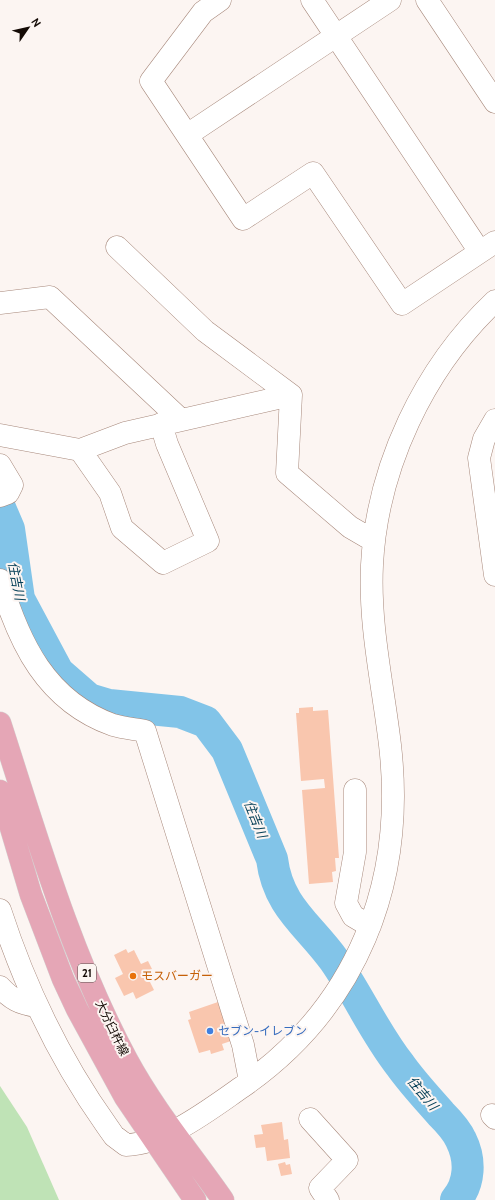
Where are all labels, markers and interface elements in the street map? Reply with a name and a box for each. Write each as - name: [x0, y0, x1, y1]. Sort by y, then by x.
- north arrow: [8, 8, 48, 48]
- text: N: [28, 15, 44, 30]
- water label: 住吉川: [5, 560, 29, 604]
- water label: 住吉川: [241, 798, 271, 842]
- road number: 21: [78, 964, 96, 982]
- place label: モスバーガー: [141, 968, 213, 983]
- marker: モスバーガー: [128, 971, 138, 981]
- street label: 大分臼杵線: [93, 998, 132, 1058]
- place label: セブン-イレブン: [218, 1023, 307, 1038]
- marker: セブン-イレブン: [205, 1026, 215, 1036]
- water label: 住吉川: [404, 1073, 443, 1115]

